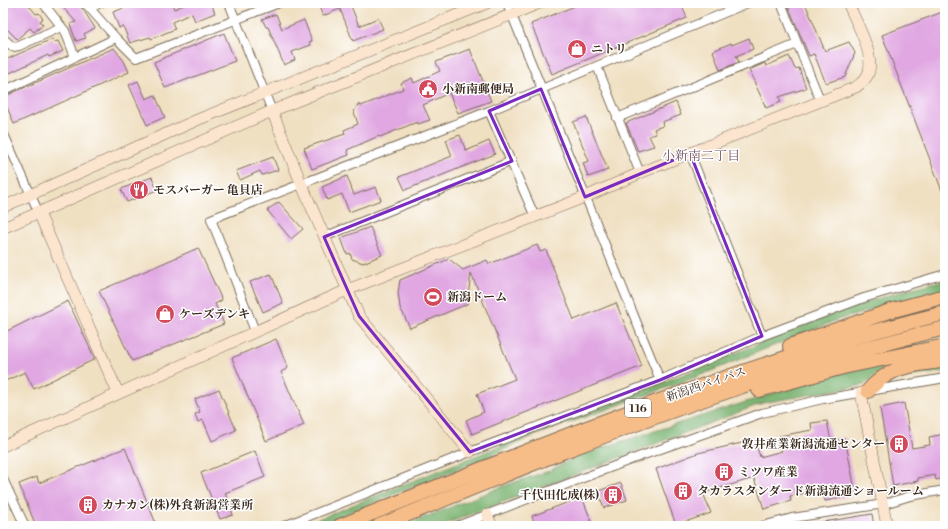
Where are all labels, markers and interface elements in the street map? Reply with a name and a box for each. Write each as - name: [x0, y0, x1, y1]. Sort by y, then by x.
- shop icon: ニトリ: [566, 38, 588, 60]
- place label: ニトリ: [591, 42, 627, 57]
- public building icon: 小新南郵便局: [417, 78, 439, 100]
- place label: 小新南郵便局: [442, 82, 514, 97]
- district label: 小新南二丁目: [662, 148, 740, 164]
- restaurant icon: モスバーガー 亀貝店: [128, 179, 150, 201]
- place label: モスバーガー 亀貝店: [153, 183, 263, 198]
- sports icon: 新潟ドーム: [422, 286, 444, 308]
- place label: 新潟ドーム: [447, 290, 507, 305]
- shop icon: ケーズデンキ: [154, 303, 176, 325]
- place label: ケーズデンキ: [179, 307, 250, 322]
- street label: 新潟西バイパス: [664, 364, 748, 405]
- road number: 116: [625, 399, 651, 417]
- building icon: 敦井産業新潟流通センター: [888, 433, 910, 455]
- place label: 敦井産業新潟流通センター: [741, 437, 885, 452]
- building icon: ミツワ産業: [713, 461, 735, 483]
- place label: ミツワ産業: [738, 465, 798, 480]
- building icon: タカラスタンダード新潟流通ショールーム: [672, 480, 694, 502]
- building icon: 千代田化成(株): [602, 484, 624, 506]
- place label: タカラスタンダード新潟流通ショールーム: [697, 484, 924, 499]
- place label: 千代田化成(株): [520, 488, 599, 503]
- building icon: カナカン(株)外食新潟営業所: [77, 494, 99, 516]
- place label: カナカン(株)外食新潟営業所: [102, 498, 253, 513]

